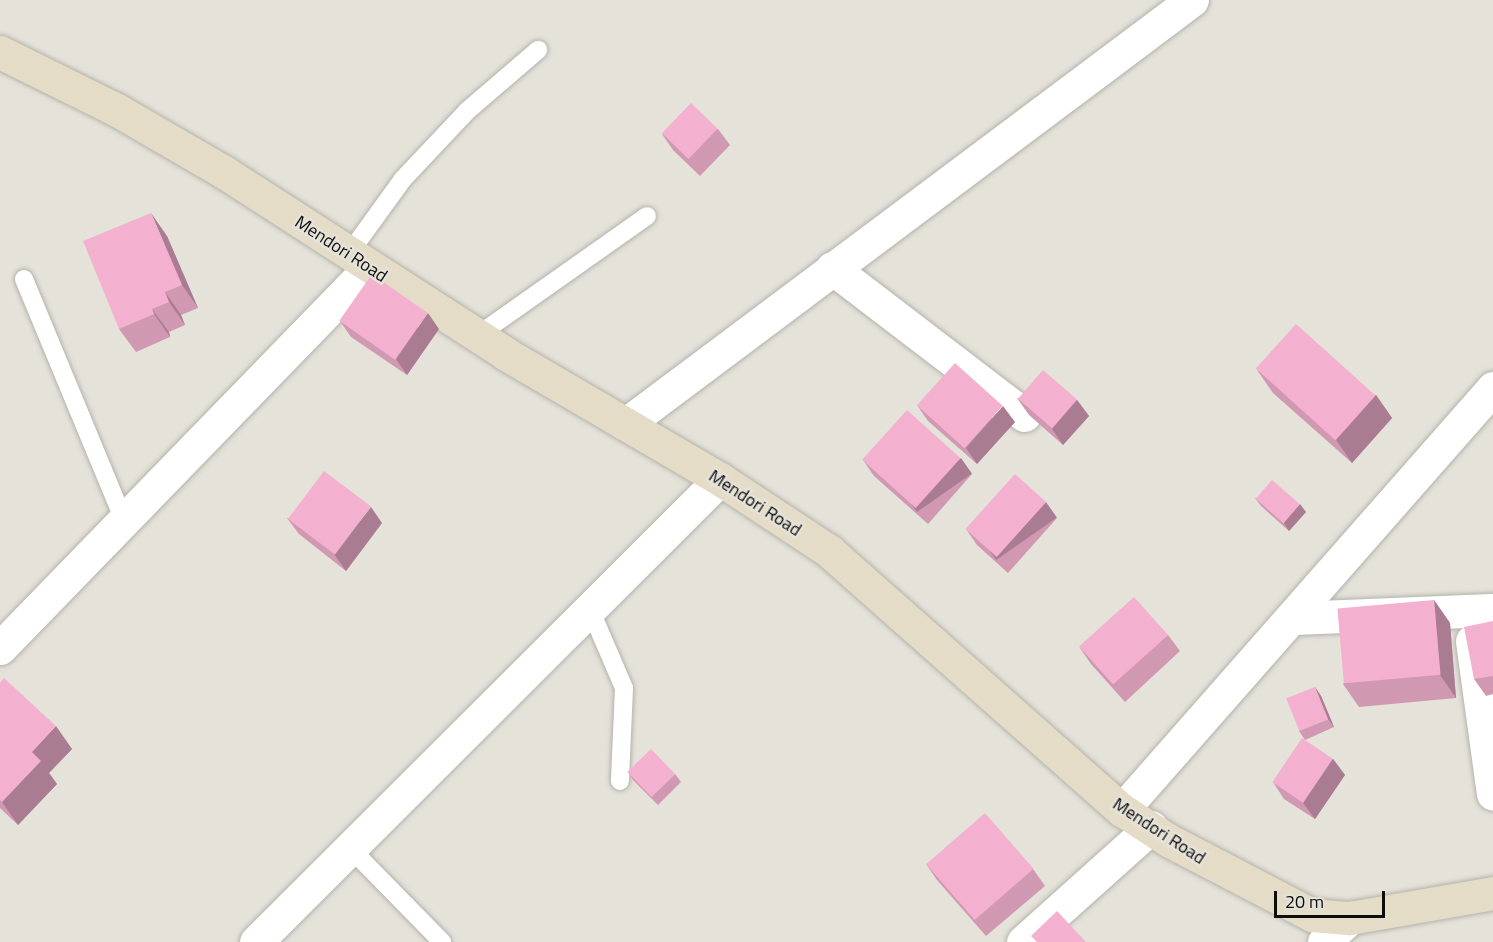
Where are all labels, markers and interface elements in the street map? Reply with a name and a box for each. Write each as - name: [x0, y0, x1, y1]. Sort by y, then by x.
- street label: Mendori Road: [291, 211, 391, 287]
- street label: Mendori Road: [705, 465, 805, 541]
- street label: Mendori Road: [1109, 793, 1209, 869]
- scale bar: [1277, 879, 1388, 917]
- text: 20 m: [1285, 888, 1324, 915]

